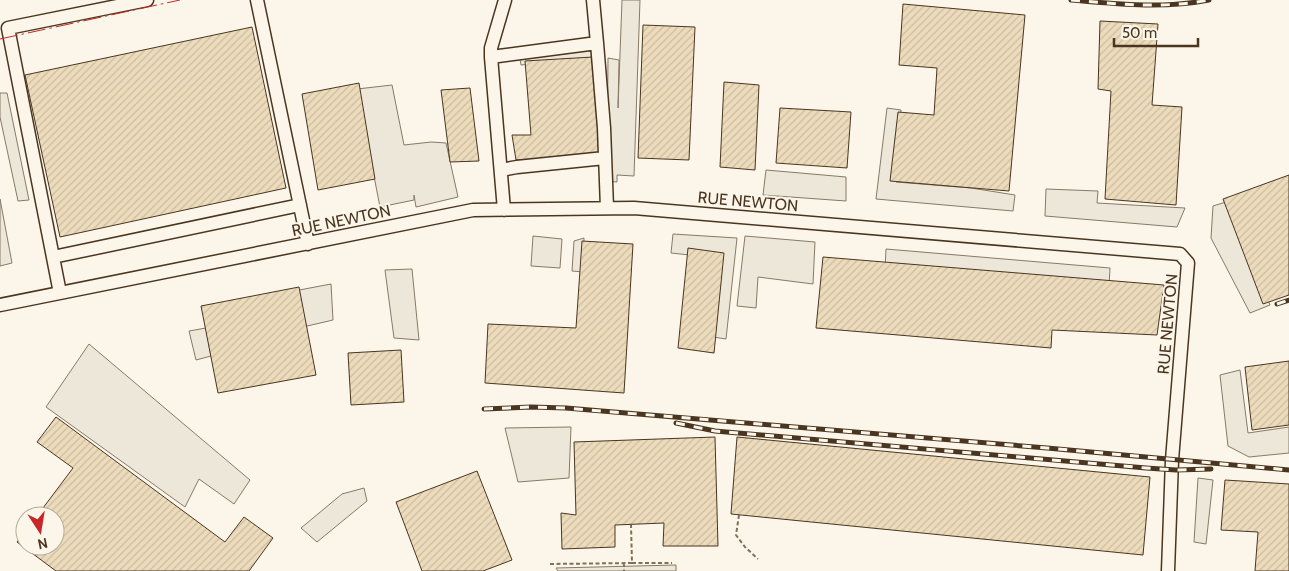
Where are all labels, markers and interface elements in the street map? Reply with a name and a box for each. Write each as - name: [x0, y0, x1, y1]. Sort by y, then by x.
- scale bar: [1114, 15, 1198, 47]
- text: 50 m: [1122, 24, 1157, 42]
- street label: RUE NEWTON: [697, 188, 799, 215]
- street label: RUE NEWTON: [290, 201, 392, 240]
- street label: RUE NEWTON: [1154, 273, 1181, 375]
- north arrow: [15, 506, 65, 556]
- text: N: [36, 534, 49, 554]

